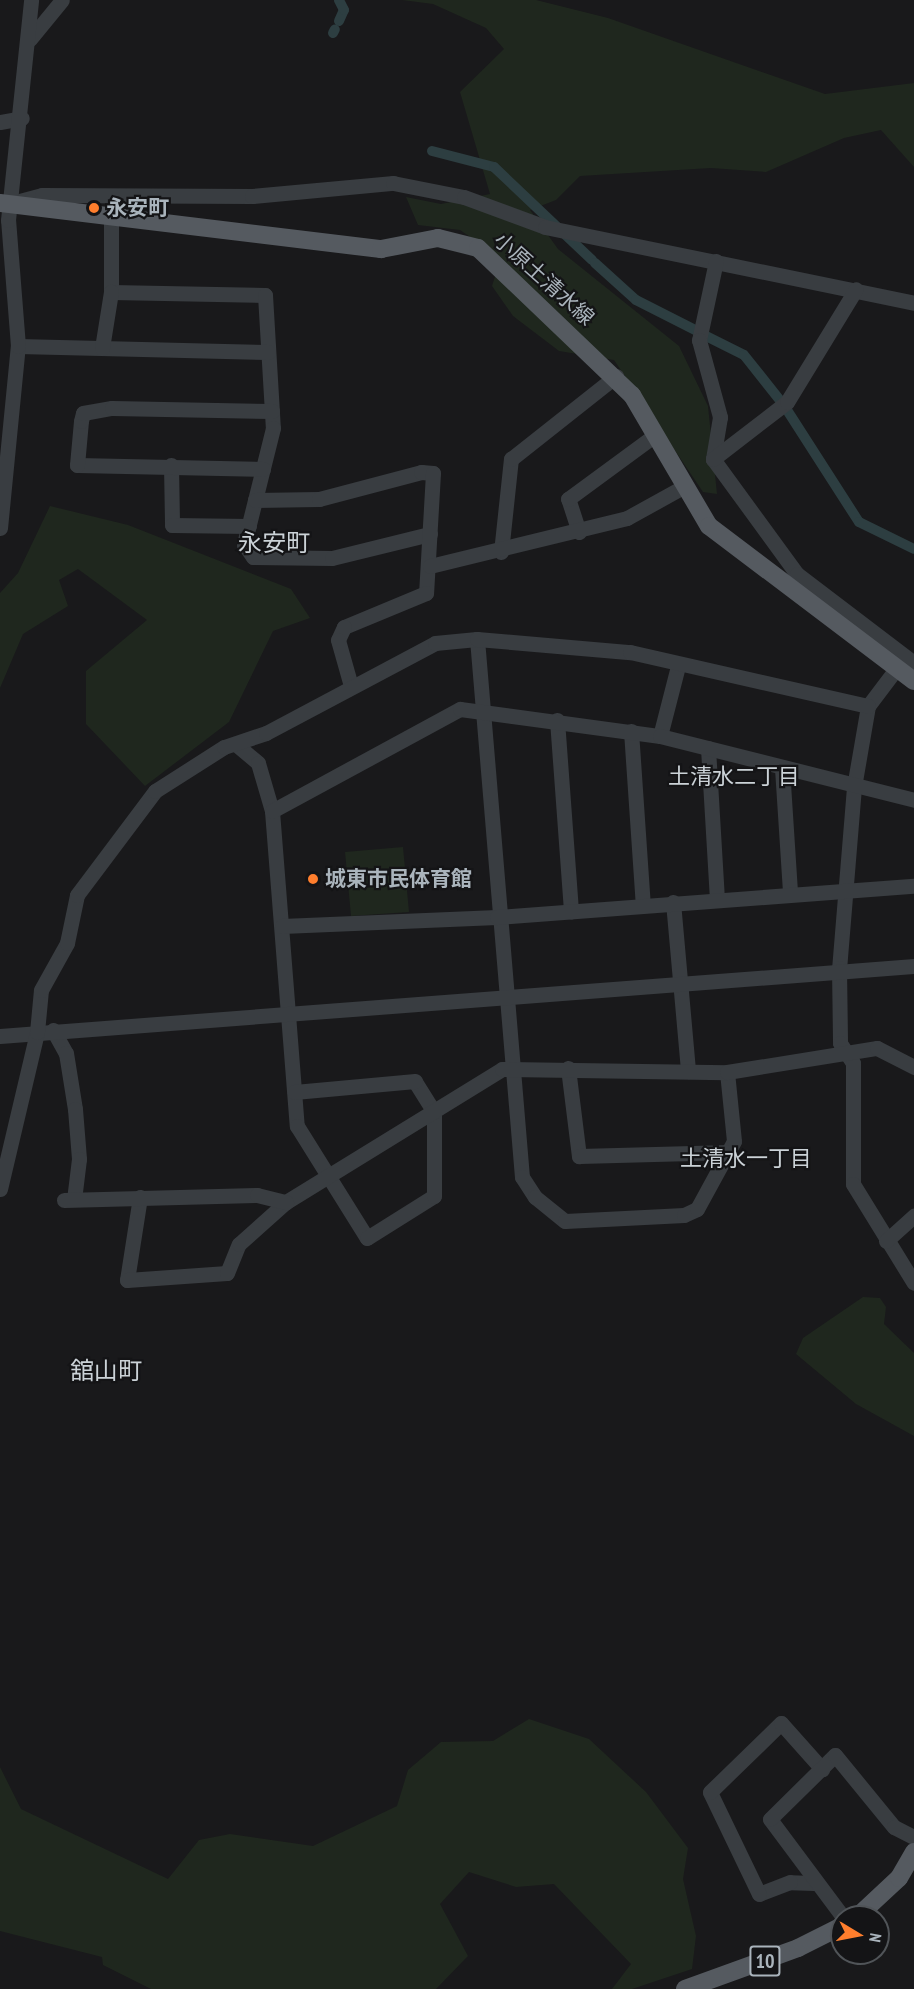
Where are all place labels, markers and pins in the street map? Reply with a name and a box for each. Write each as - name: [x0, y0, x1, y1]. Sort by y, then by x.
- place label: 永安町: [106, 195, 169, 221]
- marker: 永安町: [87, 201, 101, 215]
- place label: 城東市民体育館: [325, 866, 472, 892]
- marker: 城東市民体育館: [306, 872, 320, 886]

